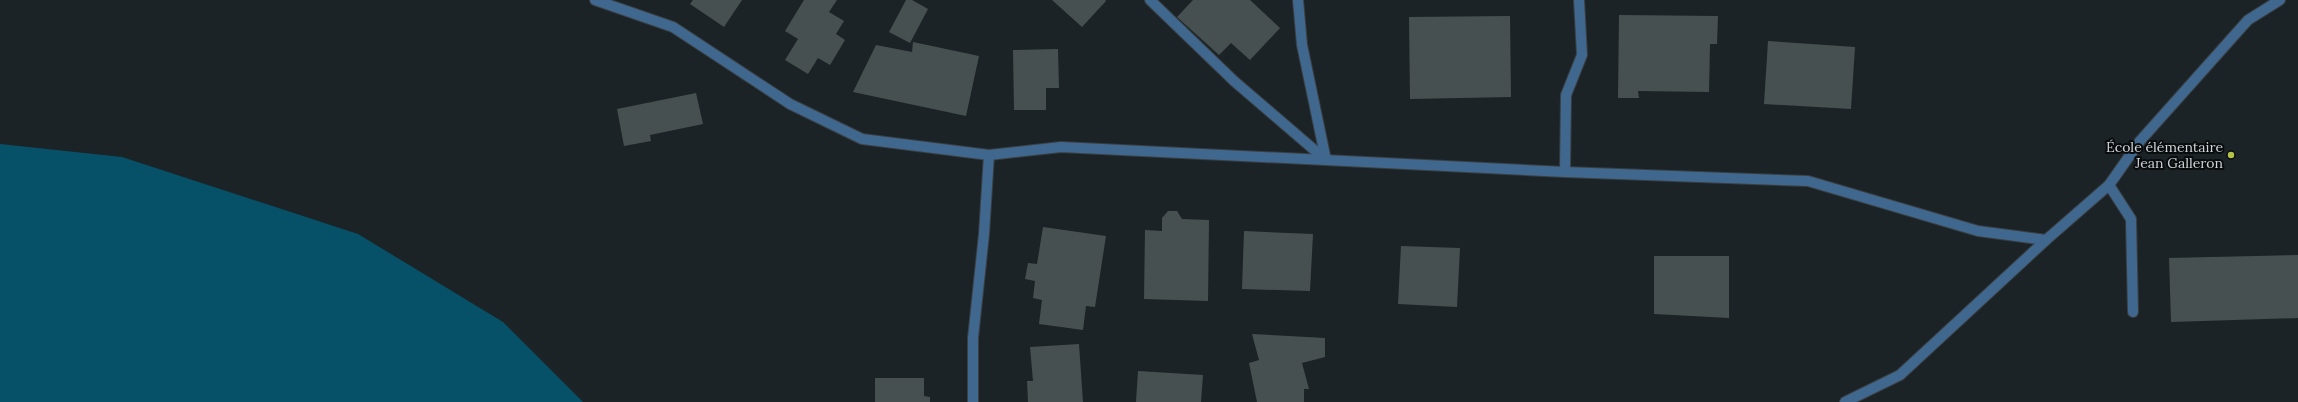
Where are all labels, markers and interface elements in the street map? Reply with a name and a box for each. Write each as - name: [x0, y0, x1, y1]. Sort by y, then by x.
- place label: École élémentaire Jean Galleron: [2106, 138, 2223, 172]
- marker: École élémentaire Jean Galleron: [2226, 150, 2236, 160]

